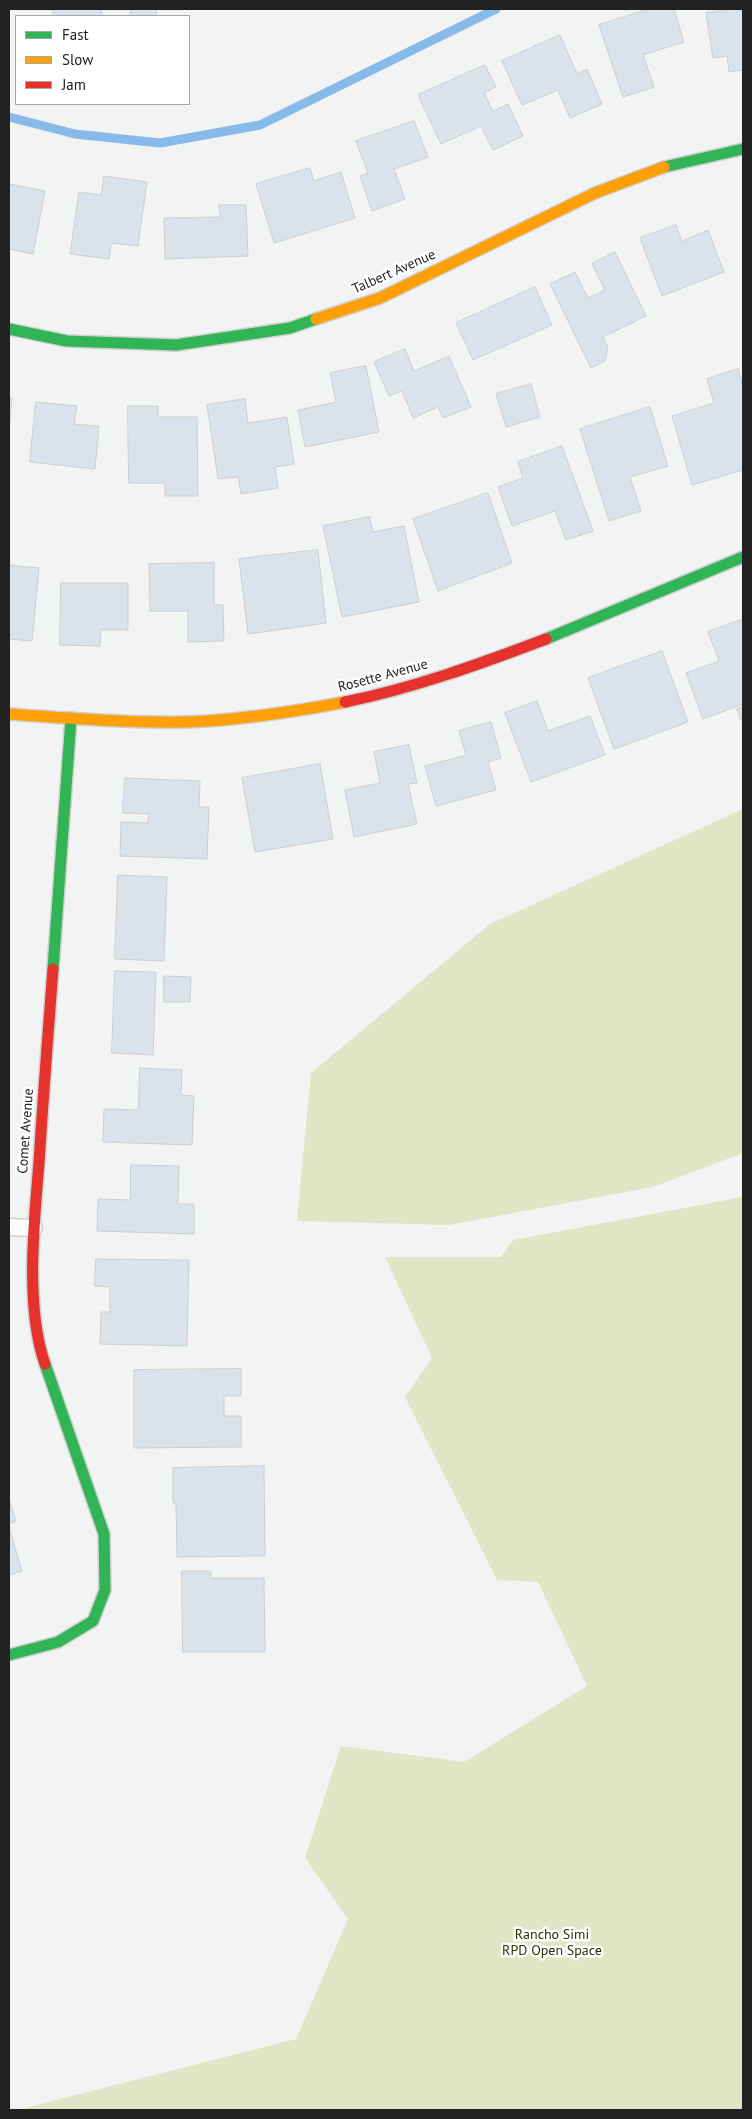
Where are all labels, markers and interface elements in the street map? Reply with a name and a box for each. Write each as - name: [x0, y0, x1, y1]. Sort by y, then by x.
- legend: [15, 15, 190, 105]
- text: Fast: [62, 25, 89, 44]
- text: Slow: [62, 50, 93, 69]
- text: Jam: [62, 75, 86, 94]
- street label: Talbert Avenue: [350, 246, 438, 298]
- street label: Rosette Avenue: [336, 656, 430, 696]
- street label: Comet Avenue: [15, 1088, 37, 1174]
- park label: Rancho Simi RPD Open Space: [502, 1927, 602, 1960]

